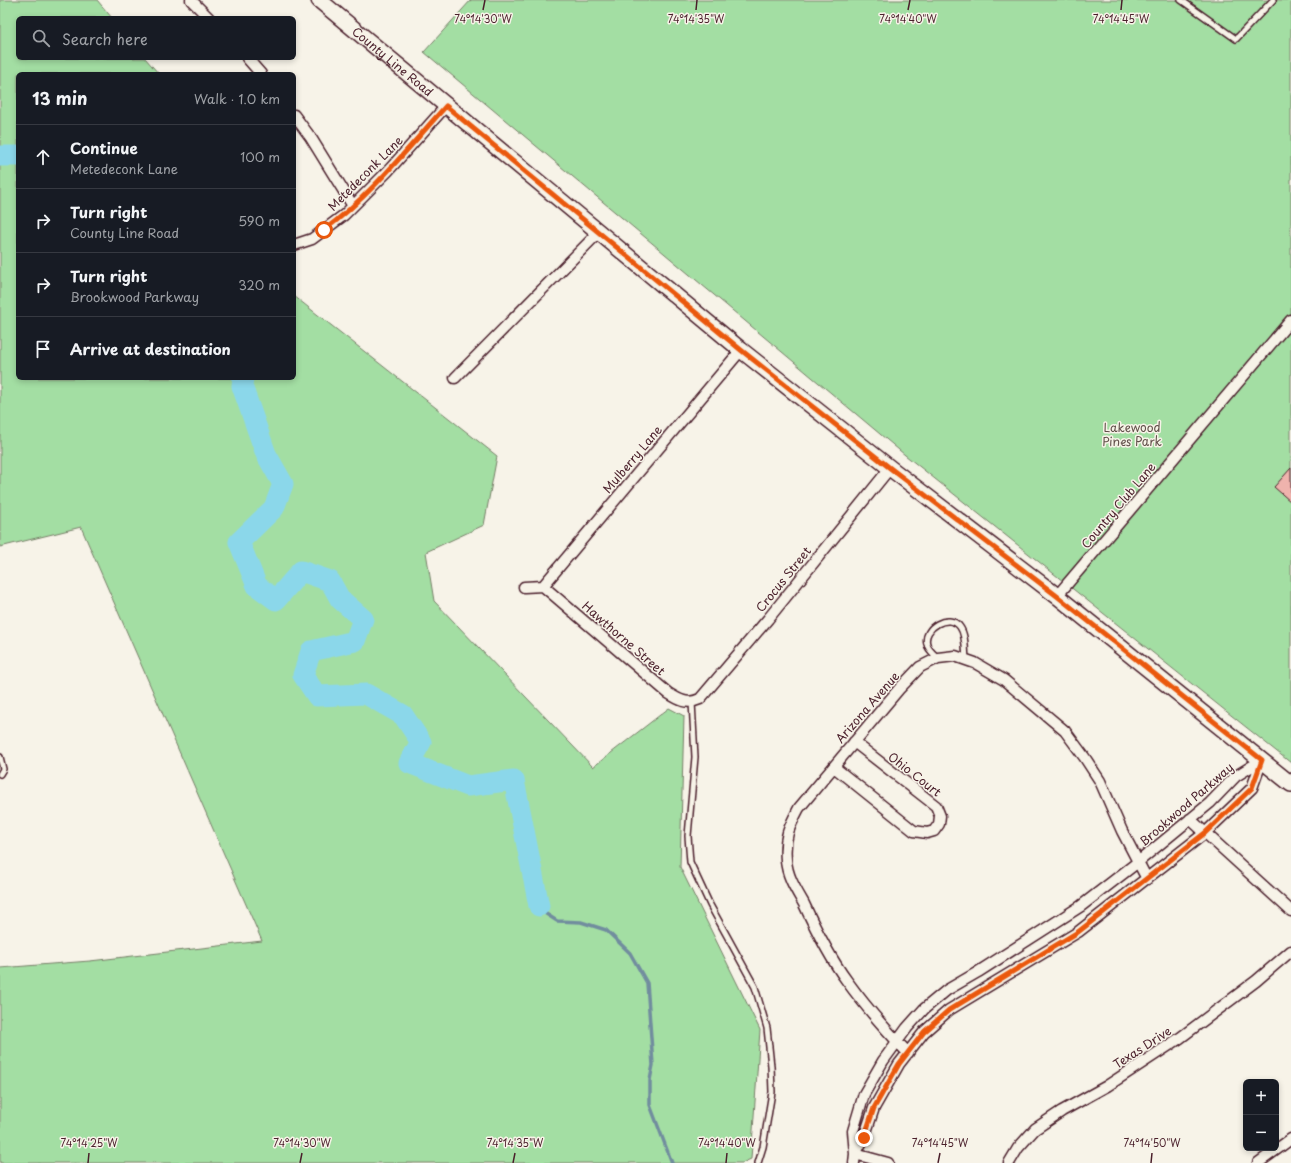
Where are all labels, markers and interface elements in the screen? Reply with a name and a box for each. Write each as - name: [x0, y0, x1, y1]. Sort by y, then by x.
- text: 74°14'30"W: [454, 11, 513, 26]
- text: 74°14'35"W: [668, 11, 725, 26]
- text: 74°14'40"W: [879, 11, 937, 26]
- text: 74°14'45"W: [1093, 11, 1150, 26]
- search box: [16, 16, 296, 60]
- street label: County Line Road: [348, 22, 437, 100]
- icon: search: [30, 27, 52, 49]
- text: Search here: [62, 27, 148, 50]
- text: 13 min: [32, 85, 87, 111]
- text: Walk · 1.0 km: [194, 89, 280, 108]
- street label: Metedeconk Lane: [323, 131, 407, 215]
- text: Continue: [70, 136, 138, 159]
- icon: ahead: [32, 146, 54, 168]
- text: 100 m: [240, 147, 280, 166]
- text: Metedeconk Lane: [70, 159, 178, 178]
- text: Turn right: [70, 200, 147, 223]
- icon: right: [32, 210, 54, 232]
- text: 590 m: [238, 211, 280, 230]
- route start: [315, 221, 333, 239]
- text: County Line Road: [70, 223, 179, 242]
- text: Turn right: [70, 264, 147, 287]
- icon: right: [32, 274, 54, 296]
- text: 320 m: [238, 275, 280, 294]
- text: Brookwood Parkway: [70, 287, 199, 306]
- text: Arrive at destination: [70, 337, 231, 360]
- icon: arrive: [32, 338, 54, 360]
- park label: Lakewood Pines Park: [1102, 418, 1162, 450]
- street label: Mulberry Lane: [598, 421, 666, 497]
- street label: Country Club Lane: [1077, 458, 1160, 552]
- street label: Crocus Street: [751, 542, 815, 616]
- street label: Hawthorne Street: [578, 597, 670, 679]
- street label: Arizona Avenue: [831, 667, 903, 747]
- street label: Ohio Court: [885, 747, 945, 801]
- street label: Brookwood Parkway: [1135, 758, 1237, 850]
- street label: Texas Drive: [1109, 1022, 1175, 1072]
- map controls: [1243, 1079, 1279, 1151]
- button: +: [1243, 1079, 1279, 1115]
- button: −: [1243, 1115, 1279, 1151]
- route end: [855, 1129, 873, 1147]
- text: 74°14'25"W: [60, 1135, 118, 1150]
- text: 74°14'30"W: [273, 1135, 332, 1150]
- text: 74°14'35"W: [487, 1135, 544, 1150]
- text: 74°14'40"W: [698, 1135, 756, 1150]
- text: 74°14'45"W: [912, 1135, 969, 1150]
- text: 74°14'50"W: [1123, 1135, 1181, 1150]

